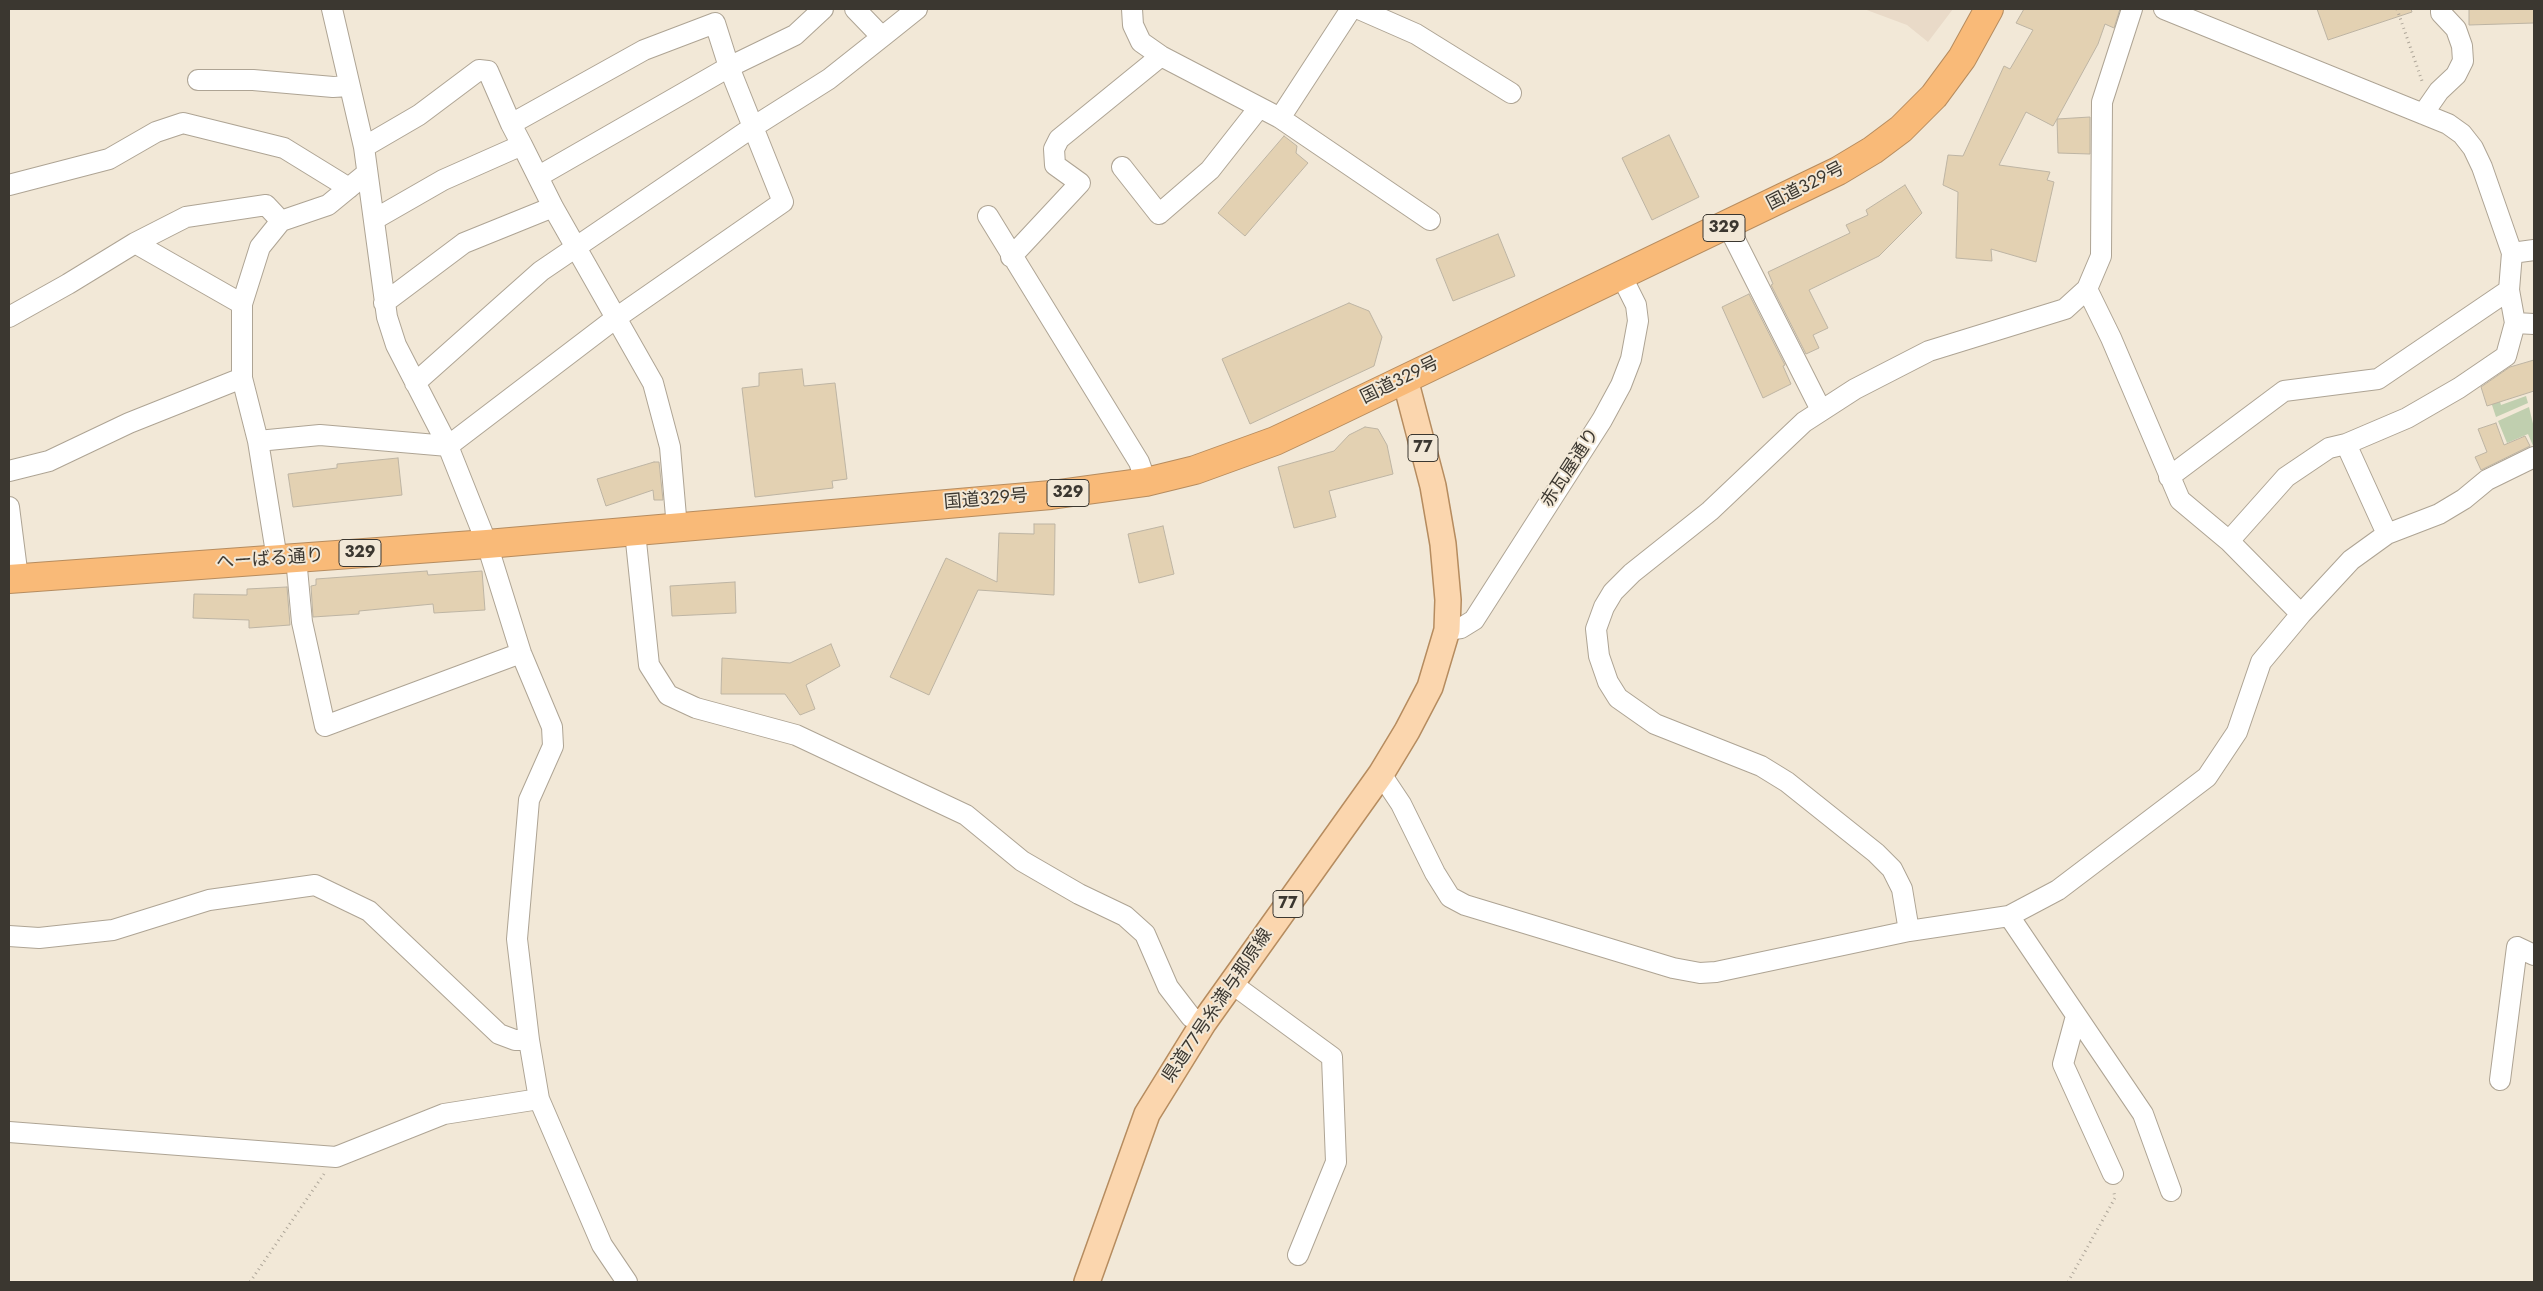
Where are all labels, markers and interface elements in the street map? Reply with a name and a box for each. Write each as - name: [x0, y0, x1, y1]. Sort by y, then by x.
- street label: 国道329号: [1763, 158, 1849, 216]
- road number: 329: [1703, 214, 1745, 242]
- street label: 国道329号: [1357, 353, 1443, 409]
- street label: 赤瓦屋通り: [1537, 424, 1605, 512]
- road number: 77: [1408, 434, 1438, 462]
- road number: 329: [1047, 479, 1089, 506]
- street label: 国道329号: [943, 486, 1029, 514]
- road number: 329: [339, 540, 381, 566]
- street label: へーばる通り: [215, 545, 325, 575]
- road number: 77: [1273, 891, 1303, 918]
- street label: 県道77号糸満与那原線: [1158, 925, 1278, 1087]

